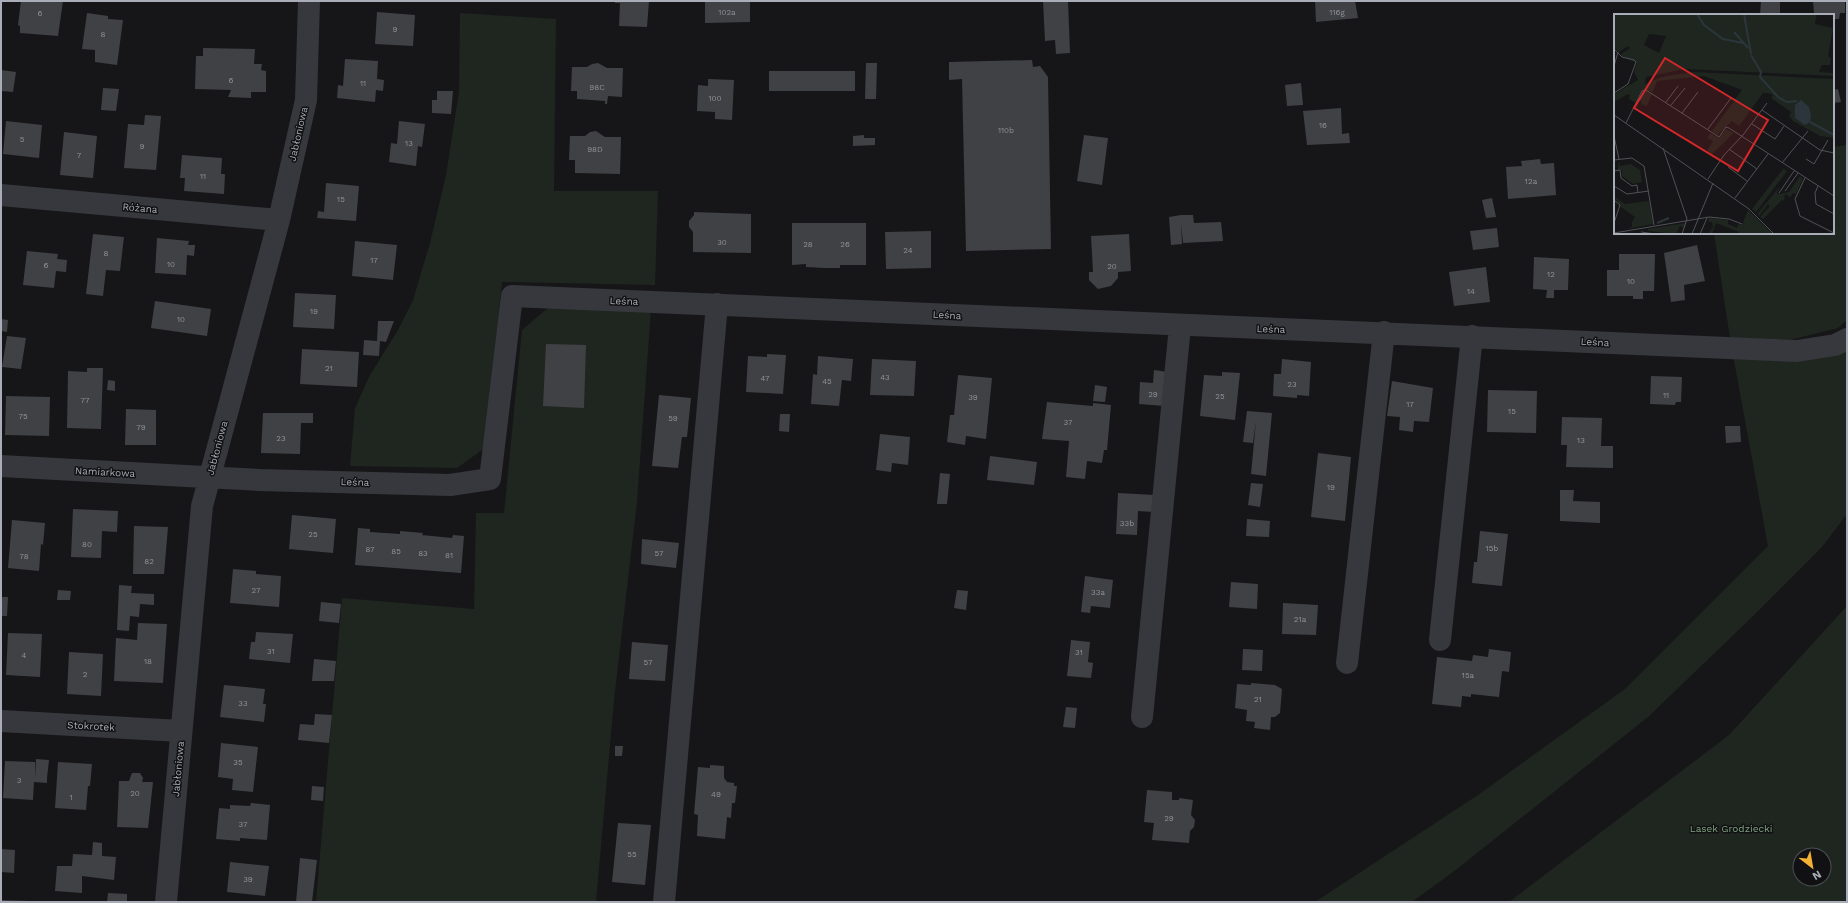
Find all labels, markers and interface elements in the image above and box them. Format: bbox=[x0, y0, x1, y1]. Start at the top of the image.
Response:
house number: 102a bbox=[718, 8, 736, 17]
house number: 116g bbox=[1329, 8, 1345, 17]
house number: 6 bbox=[38, 9, 43, 18]
inset map bbox=[1614, 14, 1834, 234]
house number: 9 bbox=[393, 25, 398, 34]
house number: 8 bbox=[101, 30, 106, 39]
house number: 6 bbox=[229, 76, 234, 85]
house number: 11 bbox=[360, 79, 366, 88]
house number: 98C bbox=[589, 83, 605, 92]
house number: 100 bbox=[708, 94, 722, 103]
street label: Jabłoniowa bbox=[286, 105, 310, 162]
house number: 16 bbox=[1319, 121, 1327, 130]
house number: 110b bbox=[998, 126, 1014, 135]
house number: 5 bbox=[20, 135, 25, 144]
house number: 13 bbox=[405, 139, 413, 148]
house number: 9 bbox=[140, 142, 145, 151]
house number: 98D bbox=[587, 145, 603, 154]
house number: 7 bbox=[77, 151, 82, 160]
house number: 11 bbox=[200, 172, 206, 181]
house number: 12a bbox=[1525, 177, 1538, 186]
house number: 15 bbox=[337, 195, 345, 204]
street label: Różana bbox=[122, 201, 158, 215]
house number: 30 bbox=[717, 238, 727, 247]
house number: 28 bbox=[803, 240, 813, 249]
house number: 26 bbox=[840, 240, 850, 249]
house number: 24 bbox=[903, 246, 913, 255]
house number: 8 bbox=[104, 249, 109, 258]
house number: 17 bbox=[370, 256, 378, 265]
house number: 10 bbox=[167, 260, 175, 269]
house number: 6 bbox=[44, 261, 49, 270]
house number: 20 bbox=[1107, 262, 1117, 271]
house number: 12 bbox=[1547, 270, 1555, 279]
house number: 10 bbox=[1627, 277, 1635, 286]
house number: 14 bbox=[1467, 287, 1475, 296]
street label: Leśna bbox=[609, 295, 639, 307]
house number: 19 bbox=[310, 307, 318, 316]
street label: Leśna bbox=[932, 309, 962, 321]
house number: 10 bbox=[177, 315, 185, 324]
street label: Leśna bbox=[1256, 323, 1286, 335]
street label: Leśna bbox=[1580, 336, 1610, 348]
house number: 21 bbox=[325, 364, 333, 373]
house number: 43 bbox=[880, 373, 890, 382]
house number: 47 bbox=[761, 374, 770, 383]
house number: 45 bbox=[822, 377, 832, 386]
house number: 23 bbox=[1287, 380, 1297, 389]
house number: 29 bbox=[1148, 390, 1158, 399]
house number: 11 bbox=[1663, 391, 1669, 400]
house number: 25 bbox=[1215, 392, 1225, 401]
house number: 39 bbox=[968, 393, 978, 402]
house number: 77 bbox=[81, 396, 90, 405]
house number: 17 bbox=[1406, 400, 1414, 409]
house number: 15 bbox=[1508, 407, 1516, 416]
house number: 75 bbox=[18, 412, 28, 421]
house number: 59 bbox=[668, 414, 678, 423]
house number: 37 bbox=[1064, 418, 1073, 427]
street label: Jabłoniowa bbox=[204, 419, 230, 476]
house number: 79 bbox=[136, 423, 146, 432]
house number: 23 bbox=[276, 434, 286, 443]
house number: 13 bbox=[1577, 436, 1585, 445]
street label: Namiarkowa bbox=[75, 465, 136, 479]
street label: Leśna bbox=[340, 476, 370, 488]
house number: 19 bbox=[1327, 483, 1335, 492]
house number: 33b bbox=[1120, 519, 1134, 528]
house number: 25 bbox=[308, 530, 318, 539]
house number: 80 bbox=[82, 540, 92, 549]
house number: 15b bbox=[1486, 544, 1498, 553]
house number: 87 bbox=[365, 545, 375, 554]
house number: 85 bbox=[391, 547, 401, 556]
house number: 83 bbox=[418, 549, 428, 558]
house number: 57 bbox=[654, 549, 664, 558]
house number: 81 bbox=[445, 551, 453, 560]
house number: 78 bbox=[19, 552, 29, 561]
house number: 82 bbox=[144, 557, 154, 566]
house number: 27 bbox=[252, 586, 261, 595]
house number: 33a bbox=[1091, 588, 1105, 597]
house number: 21a bbox=[1294, 615, 1307, 624]
house number: 31 bbox=[267, 647, 275, 656]
house number: 31 bbox=[1075, 648, 1083, 657]
house number: 4 bbox=[22, 651, 27, 660]
house number: 18 bbox=[144, 657, 152, 666]
house number: 57 bbox=[643, 658, 653, 667]
house number: 2 bbox=[83, 670, 88, 679]
house number: 15a bbox=[1462, 671, 1475, 680]
house number: 21 bbox=[1254, 695, 1262, 704]
house number: 33 bbox=[238, 699, 248, 708]
street label: Stokrotek bbox=[67, 719, 115, 733]
street label: Jabłoniowa bbox=[170, 740, 186, 797]
house number: 35 bbox=[233, 758, 243, 767]
house number: 3 bbox=[17, 776, 22, 785]
house number: 20 bbox=[130, 789, 140, 798]
house number: 49 bbox=[711, 790, 721, 799]
house number: 1 bbox=[69, 793, 73, 802]
house number: 29 bbox=[1164, 814, 1174, 823]
house number: 37 bbox=[239, 820, 248, 829]
park label: Lasek Grodziecki bbox=[1690, 823, 1772, 834]
north arrow bbox=[1792, 847, 1832, 887]
house number: 55 bbox=[627, 850, 637, 859]
text: N bbox=[1810, 867, 1824, 883]
house number: 39 bbox=[243, 875, 253, 884]

